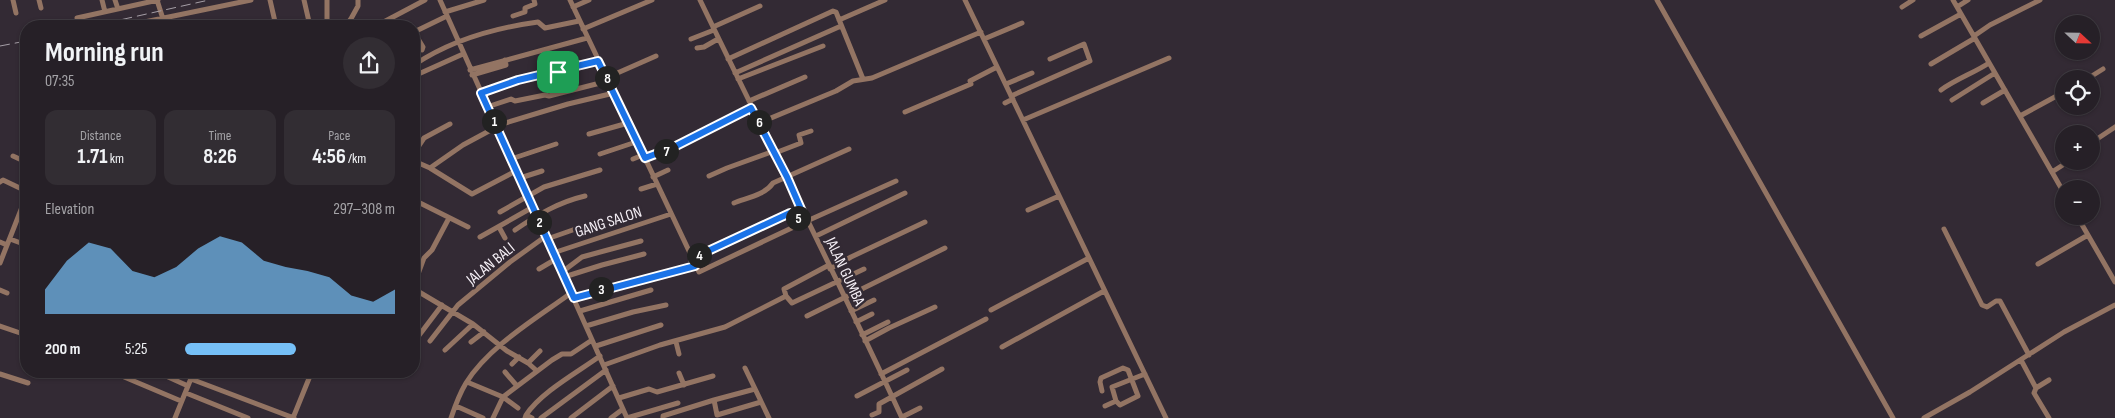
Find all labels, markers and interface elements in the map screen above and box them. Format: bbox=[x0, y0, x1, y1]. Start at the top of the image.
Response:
north arrow bbox=[2055, 15, 2100, 60]
map controls bbox=[2055, 15, 2100, 225]
text: Morning run bbox=[45, 36, 164, 69]
button: share bbox=[343, 37, 395, 89]
pin bbox=[537, 51, 579, 93]
icon: arrive bbox=[544, 58, 572, 86]
pin: 8 bbox=[594, 66, 620, 90]
text: 8 bbox=[604, 70, 611, 87]
button: locate bbox=[2055, 70, 2100, 115]
text: 07:35 bbox=[45, 72, 75, 91]
pin: 1 bbox=[482, 108, 506, 134]
pin: 6 bbox=[746, 110, 772, 134]
text: 1 bbox=[492, 113, 497, 130]
text: 6 bbox=[756, 114, 763, 131]
button: + bbox=[2055, 125, 2100, 170]
text: Distance bbox=[80, 127, 121, 144]
text: Time bbox=[209, 127, 231, 144]
text: Pace bbox=[328, 127, 350, 144]
pin: 7 bbox=[654, 138, 678, 164]
text: 7 bbox=[663, 143, 670, 160]
text: 1.71 bbox=[77, 144, 107, 169]
text: 8:26 bbox=[203, 144, 237, 169]
text: 4:56 bbox=[312, 144, 346, 169]
text: km bbox=[107, 150, 124, 167]
text: /km bbox=[346, 150, 366, 167]
button: − bbox=[2055, 180, 2100, 225]
text: Elevation bbox=[45, 200, 94, 219]
text: 297–308 m bbox=[333, 200, 395, 219]
street label: GANG SALON bbox=[573, 203, 644, 242]
pin: 5 bbox=[786, 206, 810, 230]
pin: 2 bbox=[526, 210, 552, 234]
text: 5 bbox=[795, 210, 802, 227]
text: 2 bbox=[536, 214, 543, 231]
street label: JALAN GUMBA bbox=[820, 234, 869, 309]
street label: JALAN BALI bbox=[462, 239, 519, 290]
pin: 4 bbox=[686, 242, 712, 268]
text: 4 bbox=[696, 247, 703, 264]
pin: 3 bbox=[588, 276, 614, 302]
text: 3 bbox=[598, 281, 605, 298]
text: 200 m bbox=[45, 340, 80, 359]
text: 5:25 bbox=[125, 340, 147, 359]

